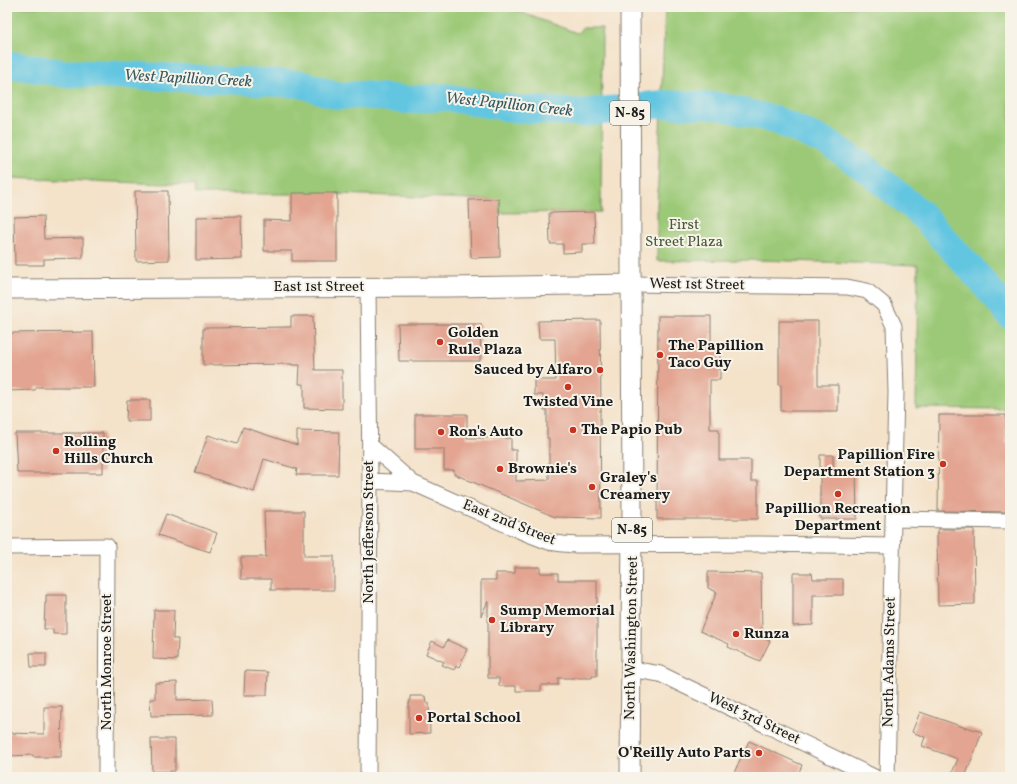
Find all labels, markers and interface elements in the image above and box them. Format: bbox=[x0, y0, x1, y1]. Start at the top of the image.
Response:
water label: West Papillion Creek bbox=[124, 65, 253, 93]
water label: West Papillion Creek bbox=[444, 87, 574, 123]
road number: N-85 bbox=[610, 101, 650, 125]
park label: First Street Plaza bbox=[645, 215, 723, 253]
street label: West 1st Street bbox=[649, 274, 745, 296]
street label: East 1st Street bbox=[274, 277, 365, 298]
place label: Golden Rule Plaza bbox=[448, 323, 522, 361]
place label: The Papillion Taco Guy bbox=[668, 336, 764, 374]
marker: Golden Rule Plaza bbox=[435, 337, 445, 347]
marker: The Papillion Taco Guy bbox=[655, 350, 665, 360]
place label: Sauced by Alfaro bbox=[474, 360, 592, 381]
marker: Sauced by Alfaro bbox=[595, 365, 605, 375]
marker: Twisted Vine bbox=[563, 382, 573, 392]
place label: Twisted Vine bbox=[523, 392, 613, 413]
place label: The Papio Pub bbox=[581, 420, 682, 441]
place label: Ron's Auto bbox=[449, 422, 523, 443]
marker: The Papio Pub bbox=[568, 425, 578, 435]
marker: Ron's Auto bbox=[436, 427, 446, 437]
place label: Rolling Hills Church bbox=[64, 432, 153, 470]
place label: Papillion Fire Department Station 3 bbox=[784, 445, 935, 483]
marker: Rolling Hills Church bbox=[51, 446, 61, 456]
place label: Brownie's bbox=[508, 459, 577, 480]
marker: Papillion Fire Department Station 3 bbox=[938, 459, 948, 469]
street label: North Jefferson Street bbox=[359, 460, 380, 604]
marker: Brownie's bbox=[495, 464, 505, 474]
place label: Graley's Creamery bbox=[600, 468, 671, 506]
marker: Graley's Creamery bbox=[587, 482, 597, 492]
marker: Papillion Recreation Department bbox=[833, 489, 843, 499]
street label: East 2nd Street bbox=[459, 495, 559, 551]
place label: Papillion Recreation Department bbox=[765, 499, 911, 537]
road number: N-85 bbox=[612, 518, 652, 542]
street label: North Washington Street bbox=[620, 556, 644, 720]
street label: North Monroe Street bbox=[97, 594, 118, 730]
street label: North Adams Street bbox=[878, 596, 902, 728]
place label: Sump Memorial Library bbox=[500, 601, 615, 639]
marker: Sump Memorial Library bbox=[487, 615, 497, 625]
place label: Runza bbox=[744, 624, 789, 645]
marker: Runza bbox=[731, 629, 741, 639]
street label: West 3rd Street bbox=[704, 688, 804, 750]
place label: Portal School bbox=[427, 708, 521, 729]
marker: Portal School bbox=[414, 713, 424, 723]
place label: O'Reilly Auto Parts bbox=[618, 743, 751, 764]
marker: O'Reilly Auto Parts bbox=[754, 748, 764, 758]

